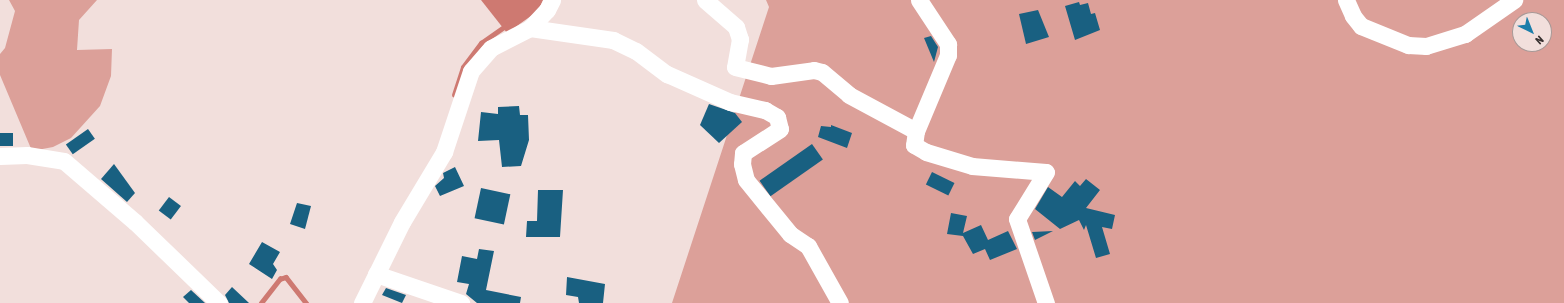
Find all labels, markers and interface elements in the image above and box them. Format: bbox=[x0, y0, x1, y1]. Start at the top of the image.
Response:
north arrow bbox=[1512, 12, 1552, 52]
text: N bbox=[1533, 33, 1546, 47]

